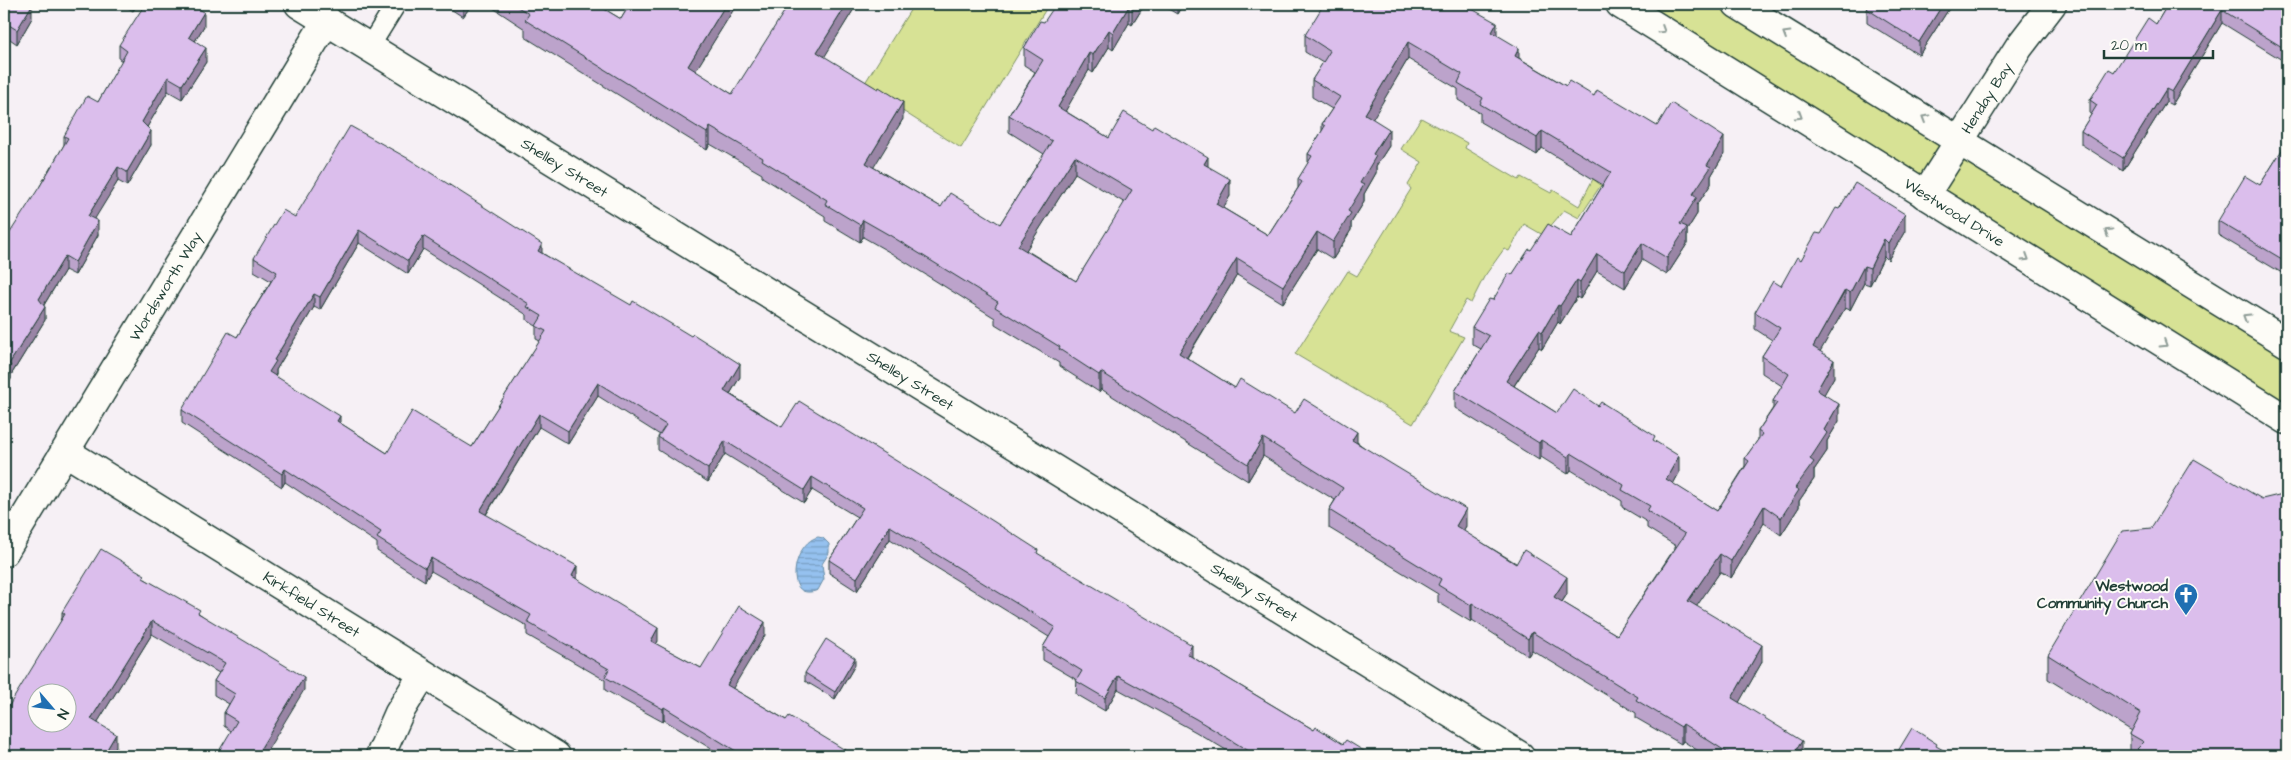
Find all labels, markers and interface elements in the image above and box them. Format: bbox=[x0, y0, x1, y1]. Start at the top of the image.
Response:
one-way arrow bbox=[1656, 23, 1665, 33]
scale bar bbox=[2104, 28, 2212, 60]
one-way arrow bbox=[1783, 30, 1792, 40]
text: 20 m bbox=[2111, 35, 2147, 56]
street label: Henday Bay bbox=[1957, 58, 2018, 138]
one-way arrow bbox=[1794, 110, 1803, 119]
one-way arrow bbox=[1921, 115, 1930, 125]
street label: Shelley Street bbox=[517, 133, 612, 203]
street label: Westwood Drive bbox=[1900, 174, 2008, 252]
street label: Wordsworth Way bbox=[125, 228, 208, 345]
one-way arrow bbox=[2104, 228, 2113, 238]
one-way arrow bbox=[2021, 251, 2030, 261]
one-way arrow bbox=[2242, 314, 2251, 324]
one-way arrow bbox=[2159, 337, 2168, 347]
street label: Shelley Street bbox=[863, 346, 958, 416]
street label: Shelley Street bbox=[1207, 558, 1302, 628]
street label: Kirkfield Street bbox=[259, 567, 364, 643]
place label: Westwood Community Church bbox=[2037, 576, 2169, 615]
church icon: Westwood Community Church bbox=[2173, 582, 2199, 616]
north arrow bbox=[28, 682, 78, 732]
text: N bbox=[52, 705, 73, 722]

